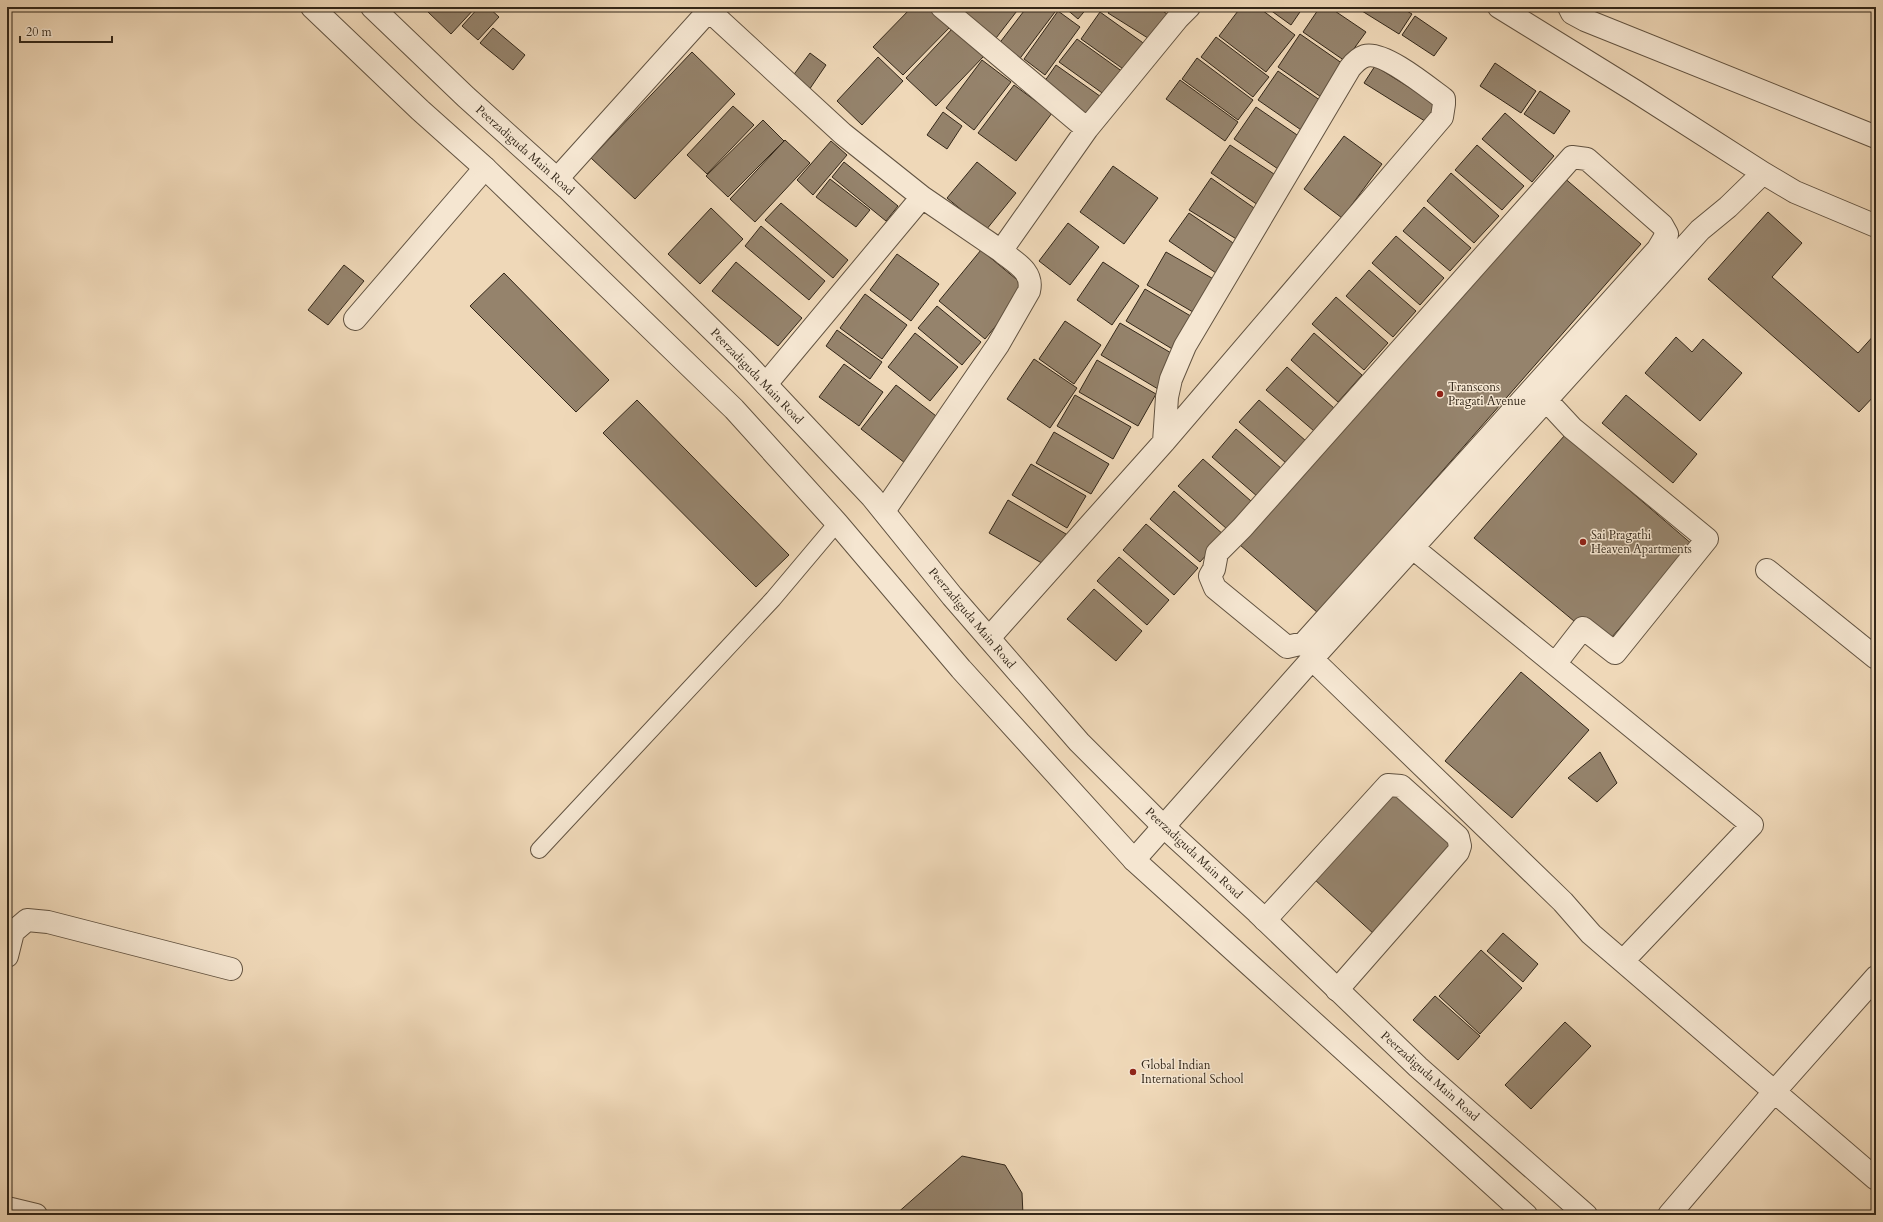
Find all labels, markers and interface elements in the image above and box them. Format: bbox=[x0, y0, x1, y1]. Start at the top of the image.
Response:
scale bar bbox=[20, 18, 112, 44]
text: 20 m bbox=[26, 24, 53, 40]
street label: Peerzadiguda Main Road bbox=[472, 102, 578, 199]
street label: Peerzadiguda Main Road bbox=[707, 325, 807, 428]
place label: Transcons Pragati Avenue bbox=[1448, 379, 1526, 409]
marker: Transcons Pragati Avenue bbox=[1435, 389, 1445, 399]
place label: Sai Pragathi Heaven Apartments bbox=[1591, 527, 1692, 557]
marker: Sai Pragathi Heaven Apartments bbox=[1578, 537, 1588, 547]
street label: Peerzadiguda Main Road bbox=[925, 564, 1019, 672]
street label: Peerzadiguda Main Road bbox=[1142, 804, 1246, 903]
street label: Peerzadiguda Main Road bbox=[1377, 1028, 1483, 1125]
place label: Global Indian International School bbox=[1141, 1057, 1244, 1087]
marker: Global Indian International School bbox=[1128, 1067, 1138, 1077]

